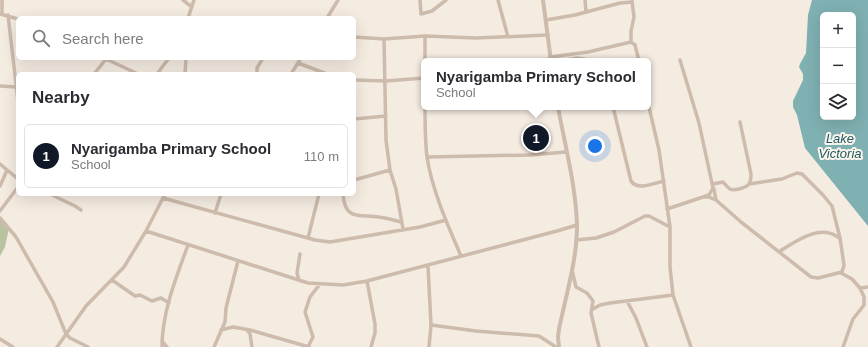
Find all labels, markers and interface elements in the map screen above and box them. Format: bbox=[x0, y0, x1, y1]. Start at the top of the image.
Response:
map controls bbox=[820, 12, 856, 120]
button: + bbox=[820, 12, 856, 48]
search box bbox=[16, 16, 356, 60]
icon: search bbox=[30, 27, 52, 49]
text: Search here bbox=[62, 30, 144, 47]
button: − bbox=[820, 48, 856, 84]
popup bbox=[421, 58, 651, 110]
text: Nyarigamba Primary School bbox=[436, 68, 636, 85]
button: layers bbox=[820, 84, 856, 120]
text: School bbox=[436, 85, 476, 100]
text: Nearby bbox=[32, 88, 90, 107]
pin: 1 bbox=[523, 123, 549, 153]
water label: Lake Victoria bbox=[818, 131, 862, 161]
your location bbox=[585, 136, 605, 156]
text: Nyarigamba Primary School bbox=[71, 140, 271, 157]
text: 1 bbox=[42, 149, 50, 164]
text: 110 m bbox=[304, 149, 339, 164]
text: School bbox=[71, 157, 111, 172]

